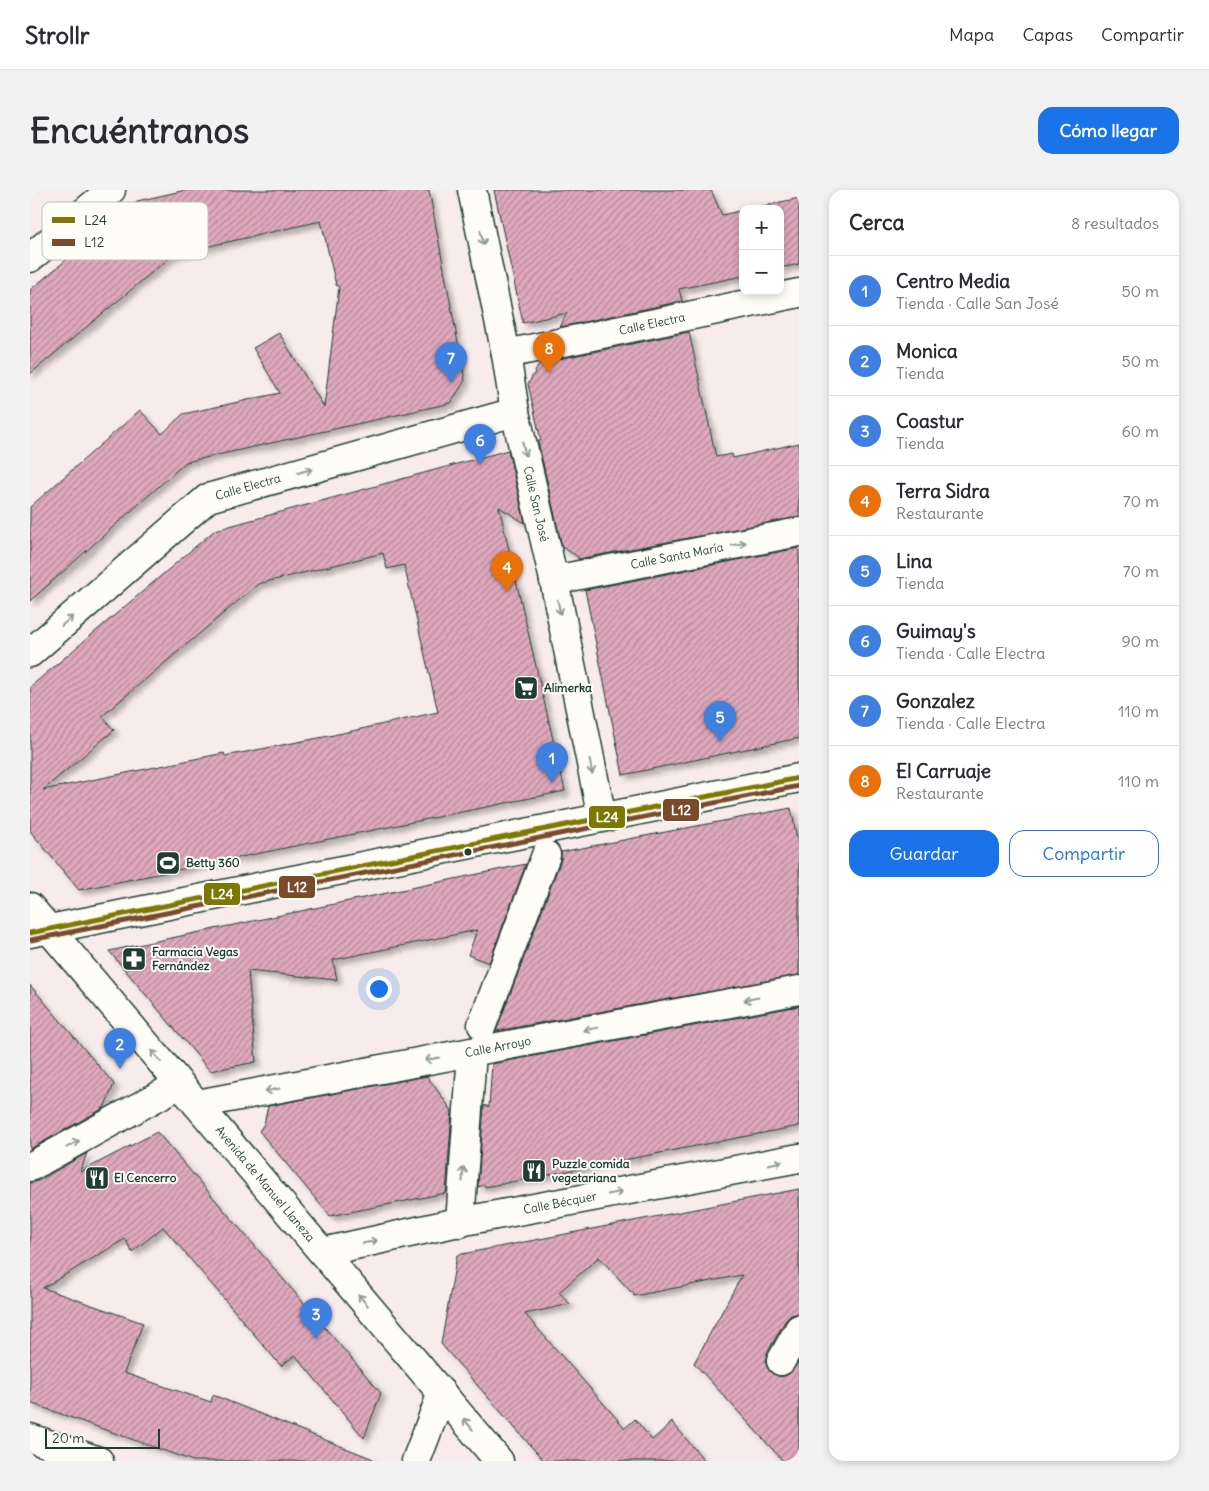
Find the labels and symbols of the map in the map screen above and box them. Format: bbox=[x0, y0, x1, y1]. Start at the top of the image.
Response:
legend bbox=[42, 202, 208, 260]
text: L24 bbox=[84, 211, 107, 229]
one-way arrow bbox=[478, 229, 487, 245]
text: L12 bbox=[84, 233, 105, 251]
street label: Calle Electra bbox=[617, 309, 687, 338]
pin: 8 bbox=[533, 332, 565, 373]
pin: 7 bbox=[435, 342, 467, 383]
pin: 6 bbox=[464, 424, 496, 465]
one-way arrow bbox=[520, 440, 529, 456]
street label: Calle San José bbox=[520, 464, 553, 543]
one-way arrow bbox=[297, 465, 313, 475]
street label: Calle Electra bbox=[213, 470, 282, 503]
street label: Calle Santa María bbox=[629, 539, 725, 572]
one-way arrow bbox=[731, 539, 747, 548]
pin: 4 bbox=[491, 551, 523, 592]
one-way arrow bbox=[555, 599, 565, 615]
one-way arrow bbox=[60, 616, 73, 627]
supermarket icon: Alimerka bbox=[513, 675, 539, 701]
place label: Alimerka bbox=[544, 680, 592, 695]
pin: 5 bbox=[704, 701, 736, 742]
pin: 1 bbox=[536, 742, 568, 783]
one-way arrow bbox=[587, 758, 597, 774]
line badge: L12 bbox=[662, 798, 700, 822]
text: L12 bbox=[671, 801, 691, 819]
line badge: L24 bbox=[588, 805, 626, 829]
text: L24 bbox=[595, 808, 619, 826]
unlabelled marker bbox=[463, 847, 473, 857]
sports icon: Betty 360 bbox=[155, 850, 181, 876]
place label: Betty 360 bbox=[186, 855, 240, 871]
line badge: L12 bbox=[278, 875, 316, 899]
text: L12 bbox=[287, 878, 307, 896]
line badge: L24 bbox=[203, 882, 241, 906]
text: L24 bbox=[210, 885, 234, 903]
place label: Farmacia Vegas Fernández bbox=[152, 944, 239, 973]
pharmacy icon: Farmacia Vegas Fernández bbox=[121, 946, 147, 972]
your location bbox=[366, 976, 392, 1002]
one-way arrow bbox=[744, 994, 760, 1004]
one-way arrow bbox=[584, 1025, 600, 1034]
pin: 2 bbox=[104, 1028, 136, 1069]
street label: Calle Arroyo bbox=[464, 1033, 532, 1060]
one-way arrow bbox=[150, 1049, 162, 1062]
one-way arrow bbox=[424, 1055, 440, 1065]
one-way arrow bbox=[265, 1085, 281, 1095]
street label: Avenida de Manuel Llaneza bbox=[212, 1123, 318, 1245]
one-way arrow bbox=[65, 1138, 79, 1148]
place label: Puzzle comida vegetariana bbox=[552, 1156, 630, 1186]
one-way arrow bbox=[767, 1157, 783, 1167]
restaurant icon: Puzzle comida vegetariana bbox=[521, 1158, 547, 1184]
restaurant icon: El Cencerro bbox=[84, 1165, 110, 1191]
one-way arrow bbox=[458, 1166, 467, 1182]
place label: El Cencerro bbox=[114, 1170, 177, 1185]
street label: Calle Bécquer bbox=[522, 1188, 598, 1217]
one-way arrow bbox=[607, 1188, 623, 1197]
one-way arrow bbox=[362, 1237, 378, 1246]
one-way arrow bbox=[357, 1294, 368, 1307]
pin: 3 bbox=[300, 1298, 332, 1339]
one-way arrow bbox=[462, 1417, 474, 1430]
scale bar bbox=[45, 1426, 160, 1449]

